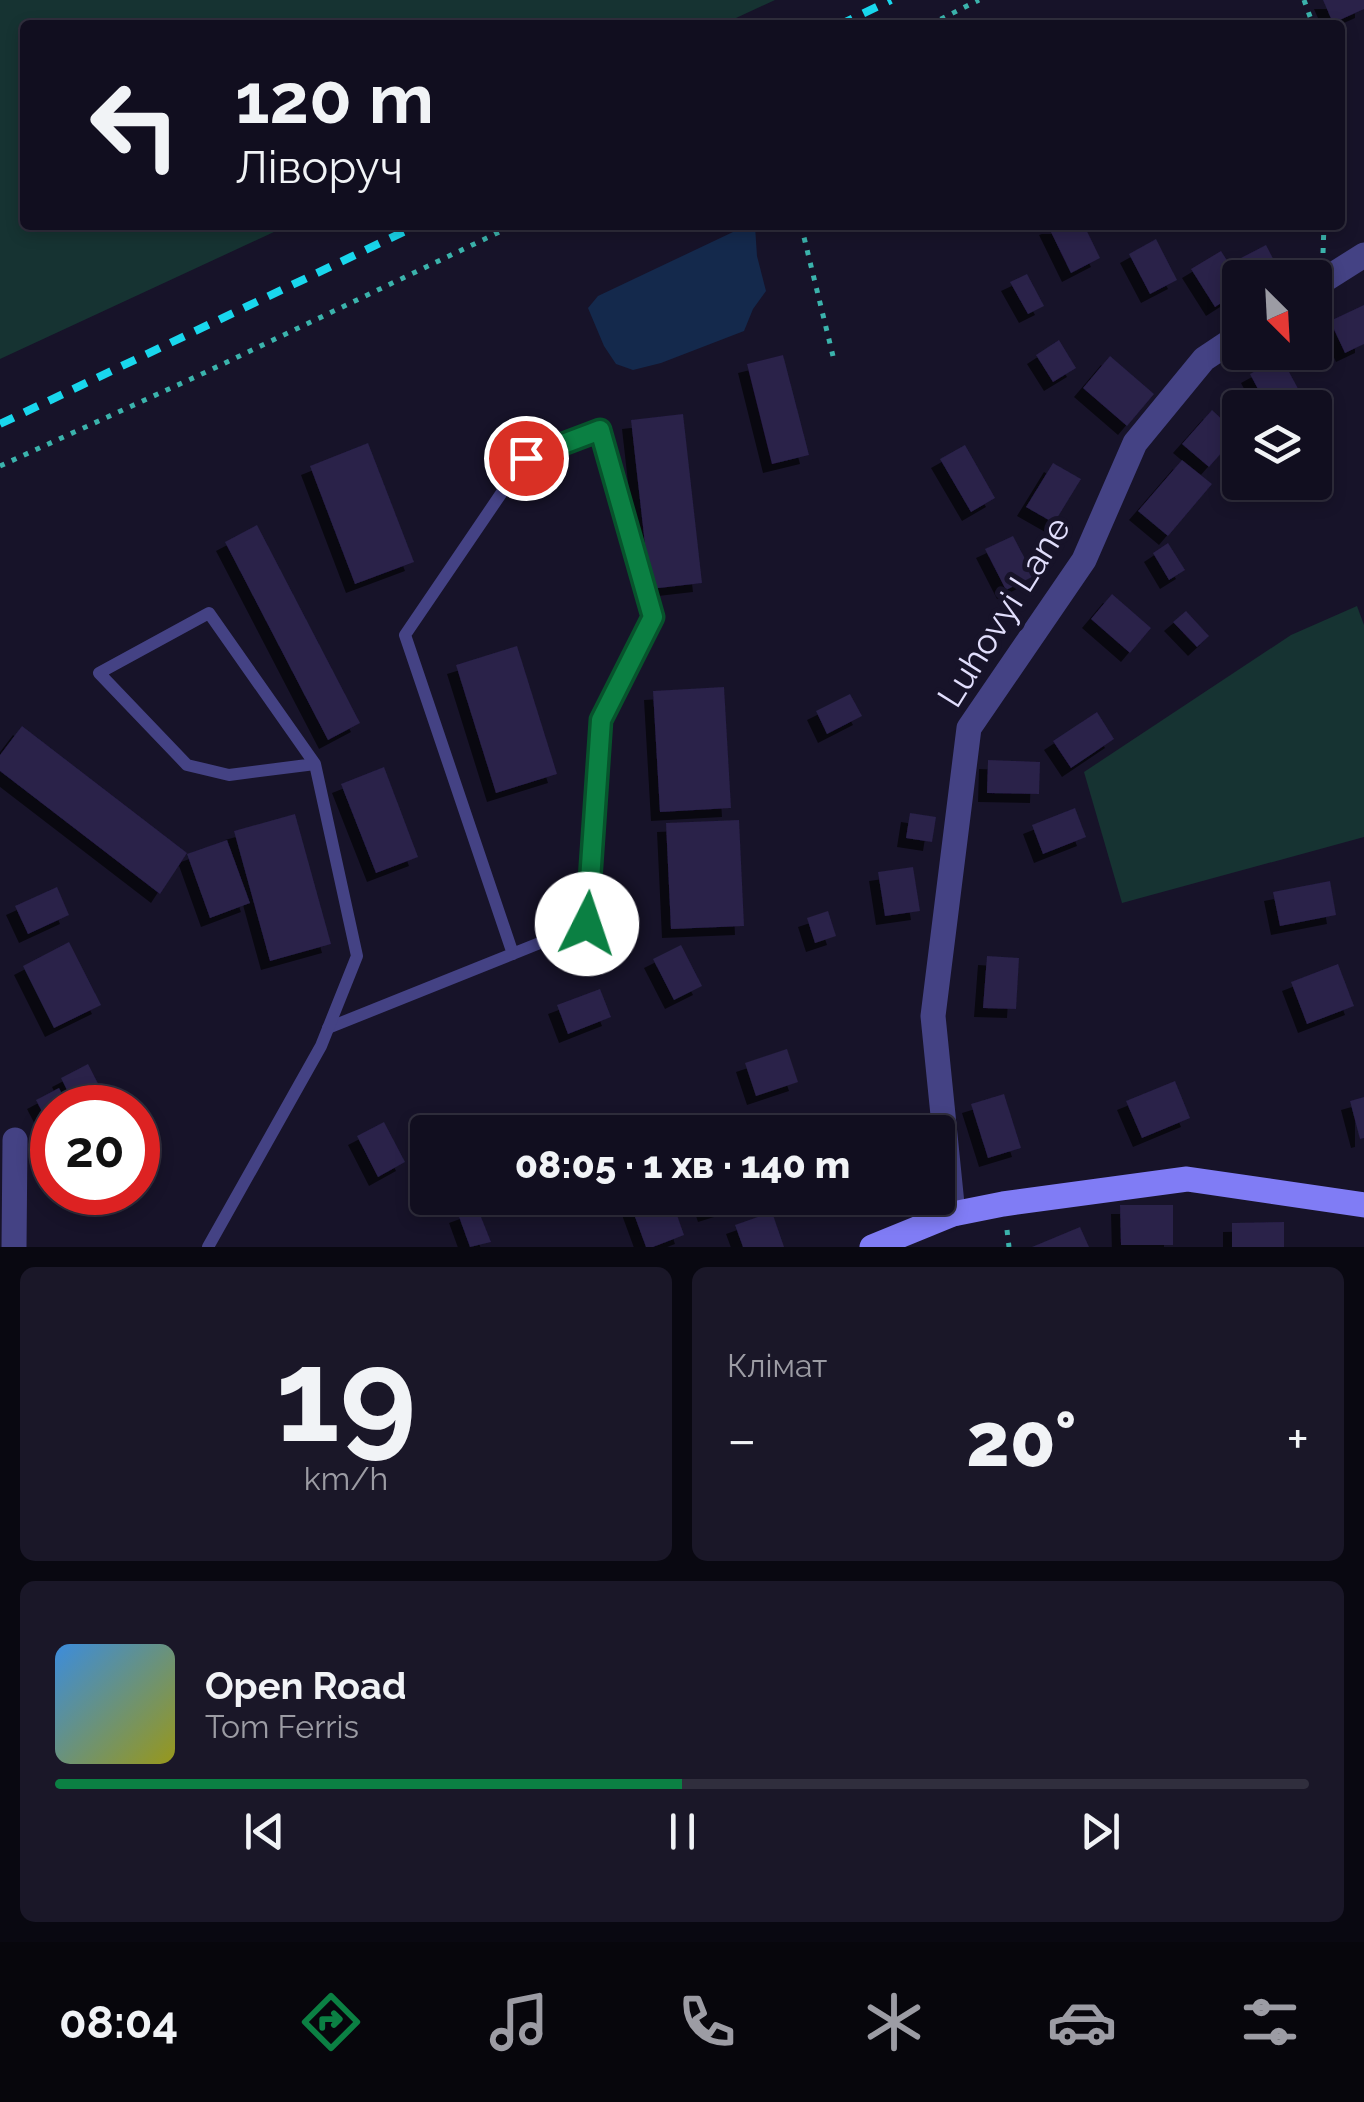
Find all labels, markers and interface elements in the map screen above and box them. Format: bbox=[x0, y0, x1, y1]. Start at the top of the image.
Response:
text: 120 m bbox=[235, 57, 434, 139]
icon: left bbox=[70, 60, 200, 190]
text: Ліворуч bbox=[235, 141, 403, 194]
north arrow bbox=[1222, 260, 1332, 370]
map controls bbox=[1222, 260, 1332, 500]
button: layers bbox=[1222, 390, 1332, 500]
pin bbox=[484, 416, 569, 501]
icon: arrive bbox=[499, 431, 554, 486]
street label: Luhovyi Lane bbox=[929, 509, 1078, 714]
position arrow bbox=[535, 872, 639, 976]
speed limit sign: 20 bbox=[30, 1085, 160, 1215]
text: 08:05 · 1 хв · 140 m bbox=[515, 1142, 850, 1187]
text: 19 bbox=[276, 1319, 416, 1471]
text: Клімат bbox=[727, 1347, 827, 1384]
text: 20° bbox=[966, 1395, 1077, 1484]
text: − bbox=[727, 1407, 757, 1472]
text: + bbox=[1286, 1407, 1309, 1472]
text: km/h bbox=[304, 1460, 388, 1497]
text: Open Road bbox=[205, 1663, 406, 1708]
text: Tom Ferris bbox=[205, 1708, 359, 1745]
icon: previous bbox=[237, 1804, 292, 1859]
icon: pause bbox=[655, 1804, 710, 1859]
icon: next bbox=[1073, 1804, 1128, 1859]
icon: directions bbox=[296, 1987, 366, 2057]
icon: music bbox=[484, 1987, 554, 2057]
icon: phone bbox=[672, 1987, 742, 2057]
icon: climate bbox=[859, 1987, 929, 2057]
icon: car bbox=[1047, 1987, 1117, 2057]
icon: filters bbox=[1235, 1987, 1305, 2057]
text: 08:04 bbox=[59, 1996, 178, 2049]

